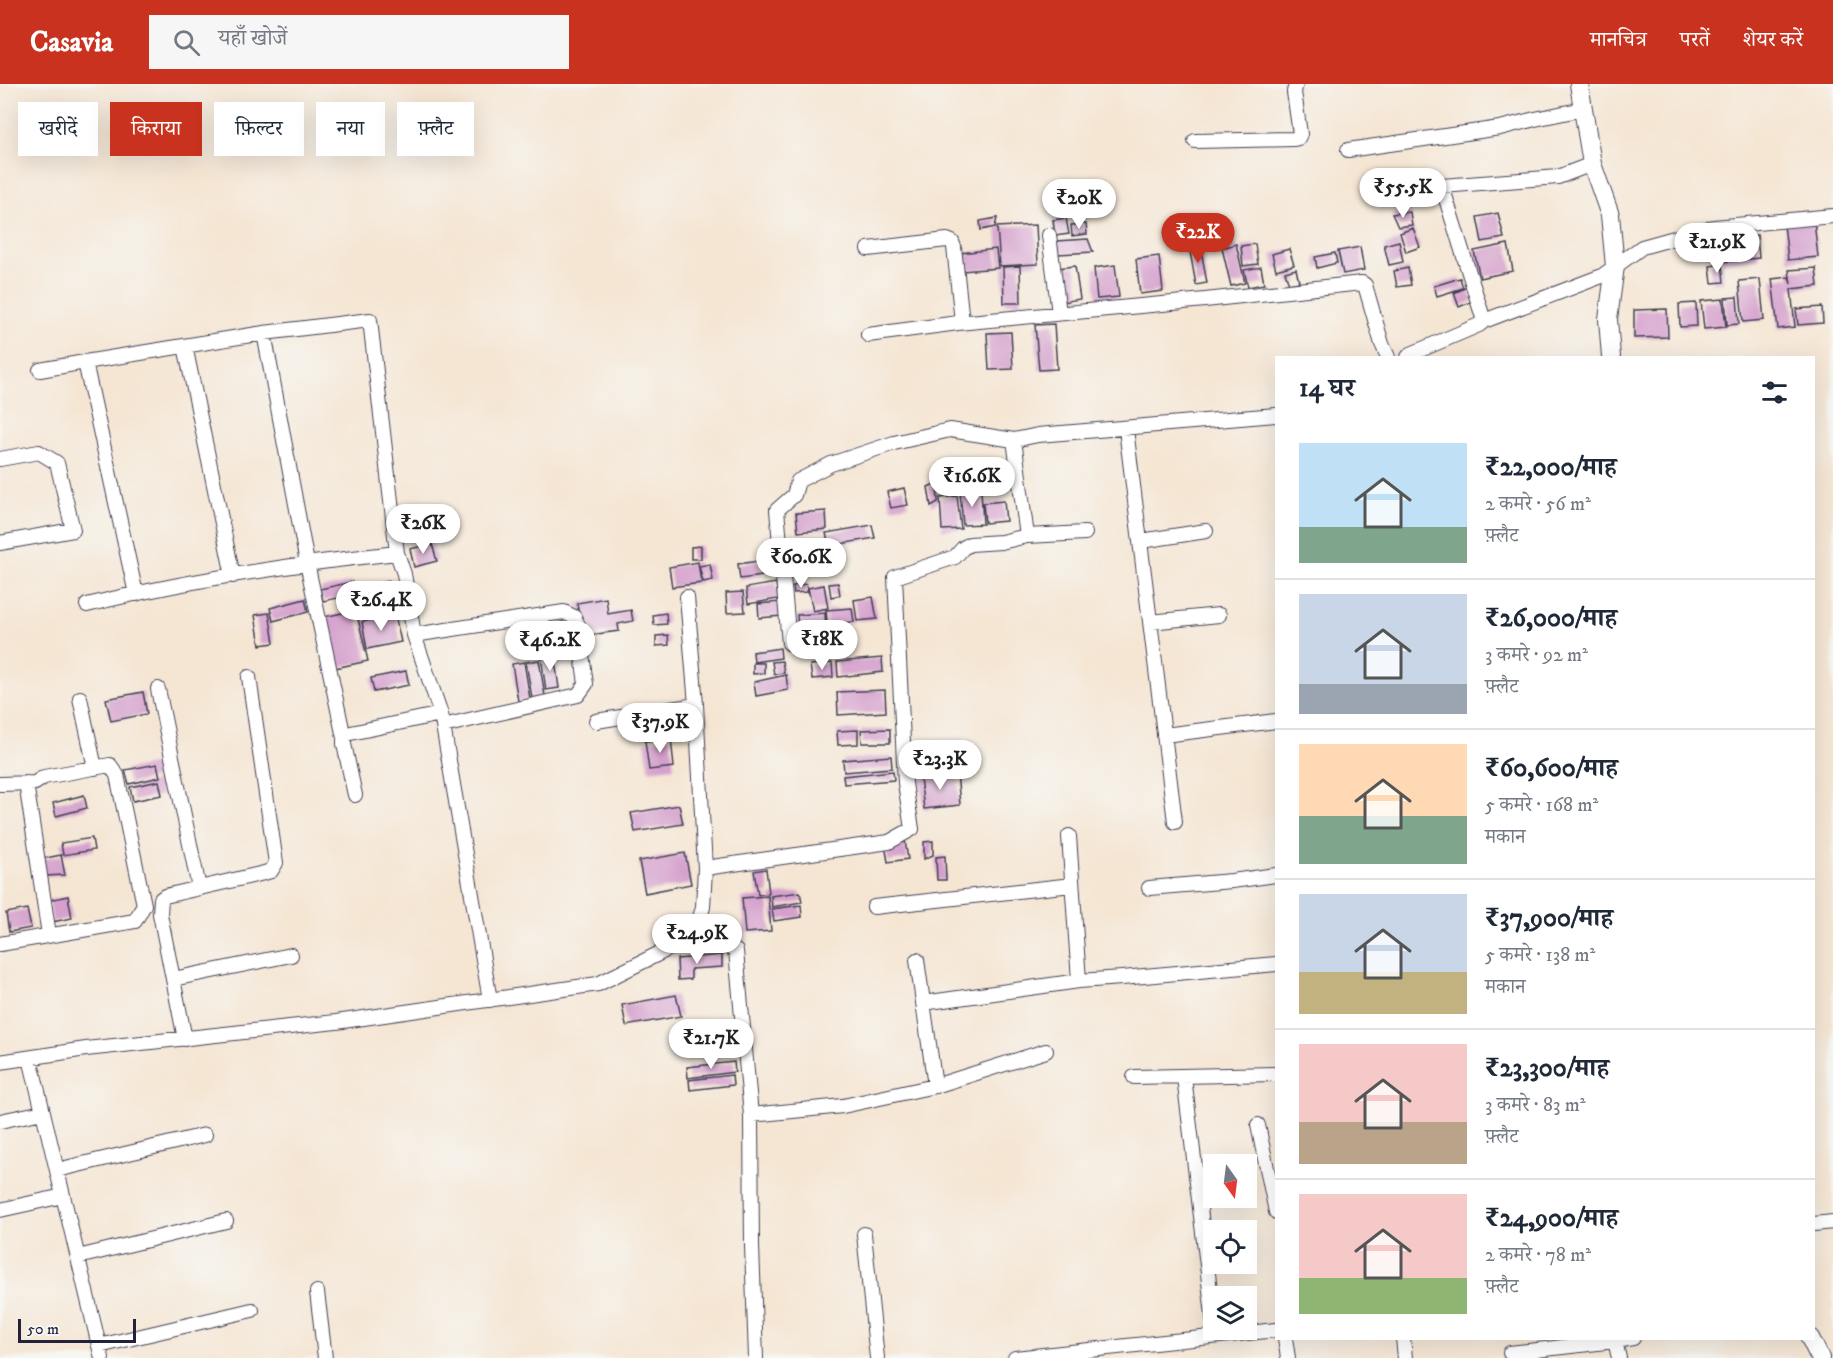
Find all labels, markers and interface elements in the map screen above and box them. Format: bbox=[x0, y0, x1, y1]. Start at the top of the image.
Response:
search box bbox=[149, 15, 569, 69]
text: Casavia bbox=[30, 25, 113, 60]
text: यहाँ खोजें bbox=[218, 25, 287, 52]
icon: search bbox=[170, 26, 203, 59]
text: मानचित्र bbox=[1590, 27, 1647, 53]
text: परतें bbox=[1680, 27, 1710, 53]
text: शेयर करें bbox=[1743, 27, 1803, 53]
chip: खरीदें bbox=[18, 102, 98, 156]
chip: किराया bbox=[110, 102, 202, 156]
chip: फ़िल्टर bbox=[214, 102, 304, 156]
chip: नया bbox=[316, 102, 385, 156]
chip: फ़्लैट bbox=[397, 102, 474, 156]
pin: ₹55.5K bbox=[1354, 168, 1452, 219]
text: ₹55.5K bbox=[1373, 175, 1433, 200]
pin: ₹20K bbox=[1043, 179, 1115, 230]
text: ₹20K bbox=[1056, 186, 1102, 211]
pin: ₹22K bbox=[1162, 213, 1234, 264]
text: ₹22K bbox=[1175, 220, 1221, 245]
pin: ₹21.9K bbox=[1668, 223, 1766, 274]
text: ₹21.9K bbox=[1688, 230, 1746, 255]
text: 14 घर bbox=[1299, 372, 1355, 405]
icon: filters bbox=[1758, 376, 1791, 409]
text: ₹22,000/माह bbox=[1485, 451, 1617, 484]
pin: ₹16.6K bbox=[923, 457, 1021, 508]
text: ₹16.6K bbox=[943, 464, 1001, 489]
icon: home bbox=[1347, 467, 1419, 539]
text: 2 कमरे · 56 m² bbox=[1485, 492, 1591, 517]
pin: ₹26K bbox=[387, 504, 459, 555]
text: ₹26K bbox=[400, 511, 446, 536]
text: फ़्लैट bbox=[1485, 524, 1518, 549]
pin: ₹60.6K bbox=[752, 538, 850, 589]
text: ₹60.6K bbox=[770, 545, 832, 570]
pin: ₹26.4K bbox=[332, 581, 430, 632]
text: ₹26.4K bbox=[350, 588, 412, 613]
text: ₹26,000/माह bbox=[1485, 602, 1617, 635]
icon: home bbox=[1347, 618, 1419, 690]
pin: ₹18K bbox=[786, 620, 858, 671]
pin: ₹46.2K bbox=[501, 621, 599, 672]
text: ₹18K bbox=[801, 627, 843, 652]
text: ₹46.2K bbox=[519, 628, 581, 653]
text: 3 कमरे · 92 m² bbox=[1485, 643, 1588, 668]
text: फ़्लैट bbox=[1485, 675, 1518, 700]
pin: ₹37.9K bbox=[611, 703, 709, 754]
text: ₹37.9K bbox=[631, 710, 689, 735]
pin: ₹23.3K bbox=[891, 740, 989, 791]
text: ₹23.3K bbox=[913, 747, 967, 772]
text: ₹60,600/माह bbox=[1485, 752, 1618, 785]
icon: home bbox=[1347, 768, 1419, 840]
text: 5 कमरे · 168 m² bbox=[1485, 793, 1598, 818]
text: मकान bbox=[1485, 825, 1526, 850]
text: ₹37,900/माह bbox=[1485, 902, 1613, 935]
pin: ₹24.9K bbox=[648, 914, 746, 965]
icon: home bbox=[1347, 918, 1419, 990]
text: ₹24.9K bbox=[666, 921, 728, 946]
text: 5 कमरे · 138 m² bbox=[1485, 943, 1595, 968]
text: मकान bbox=[1485, 975, 1526, 1000]
pin: ₹21.7K bbox=[662, 1019, 760, 1070]
text: ₹21.7K bbox=[683, 1026, 739, 1051]
text: ₹23,300/माह bbox=[1485, 1052, 1609, 1085]
icon: home bbox=[1347, 1068, 1419, 1140]
text: 3 कमरे · 83 m² bbox=[1485, 1093, 1586, 1118]
text: फ़्लैट bbox=[1485, 1125, 1518, 1150]
north arrow bbox=[1203, 1154, 1257, 1208]
map controls bbox=[1203, 1154, 1257, 1340]
text: ₹24,900/माह bbox=[1485, 1202, 1618, 1235]
icon: home bbox=[1347, 1218, 1419, 1290]
button: locate bbox=[1203, 1220, 1257, 1274]
text: 2 कमरे · 78 m² bbox=[1485, 1243, 1591, 1268]
text: फ़्लैट bbox=[1485, 1275, 1518, 1300]
button: layers bbox=[1203, 1286, 1257, 1340]
scale bar bbox=[18, 1316, 136, 1344]
text: 50 m bbox=[27, 1319, 59, 1339]

